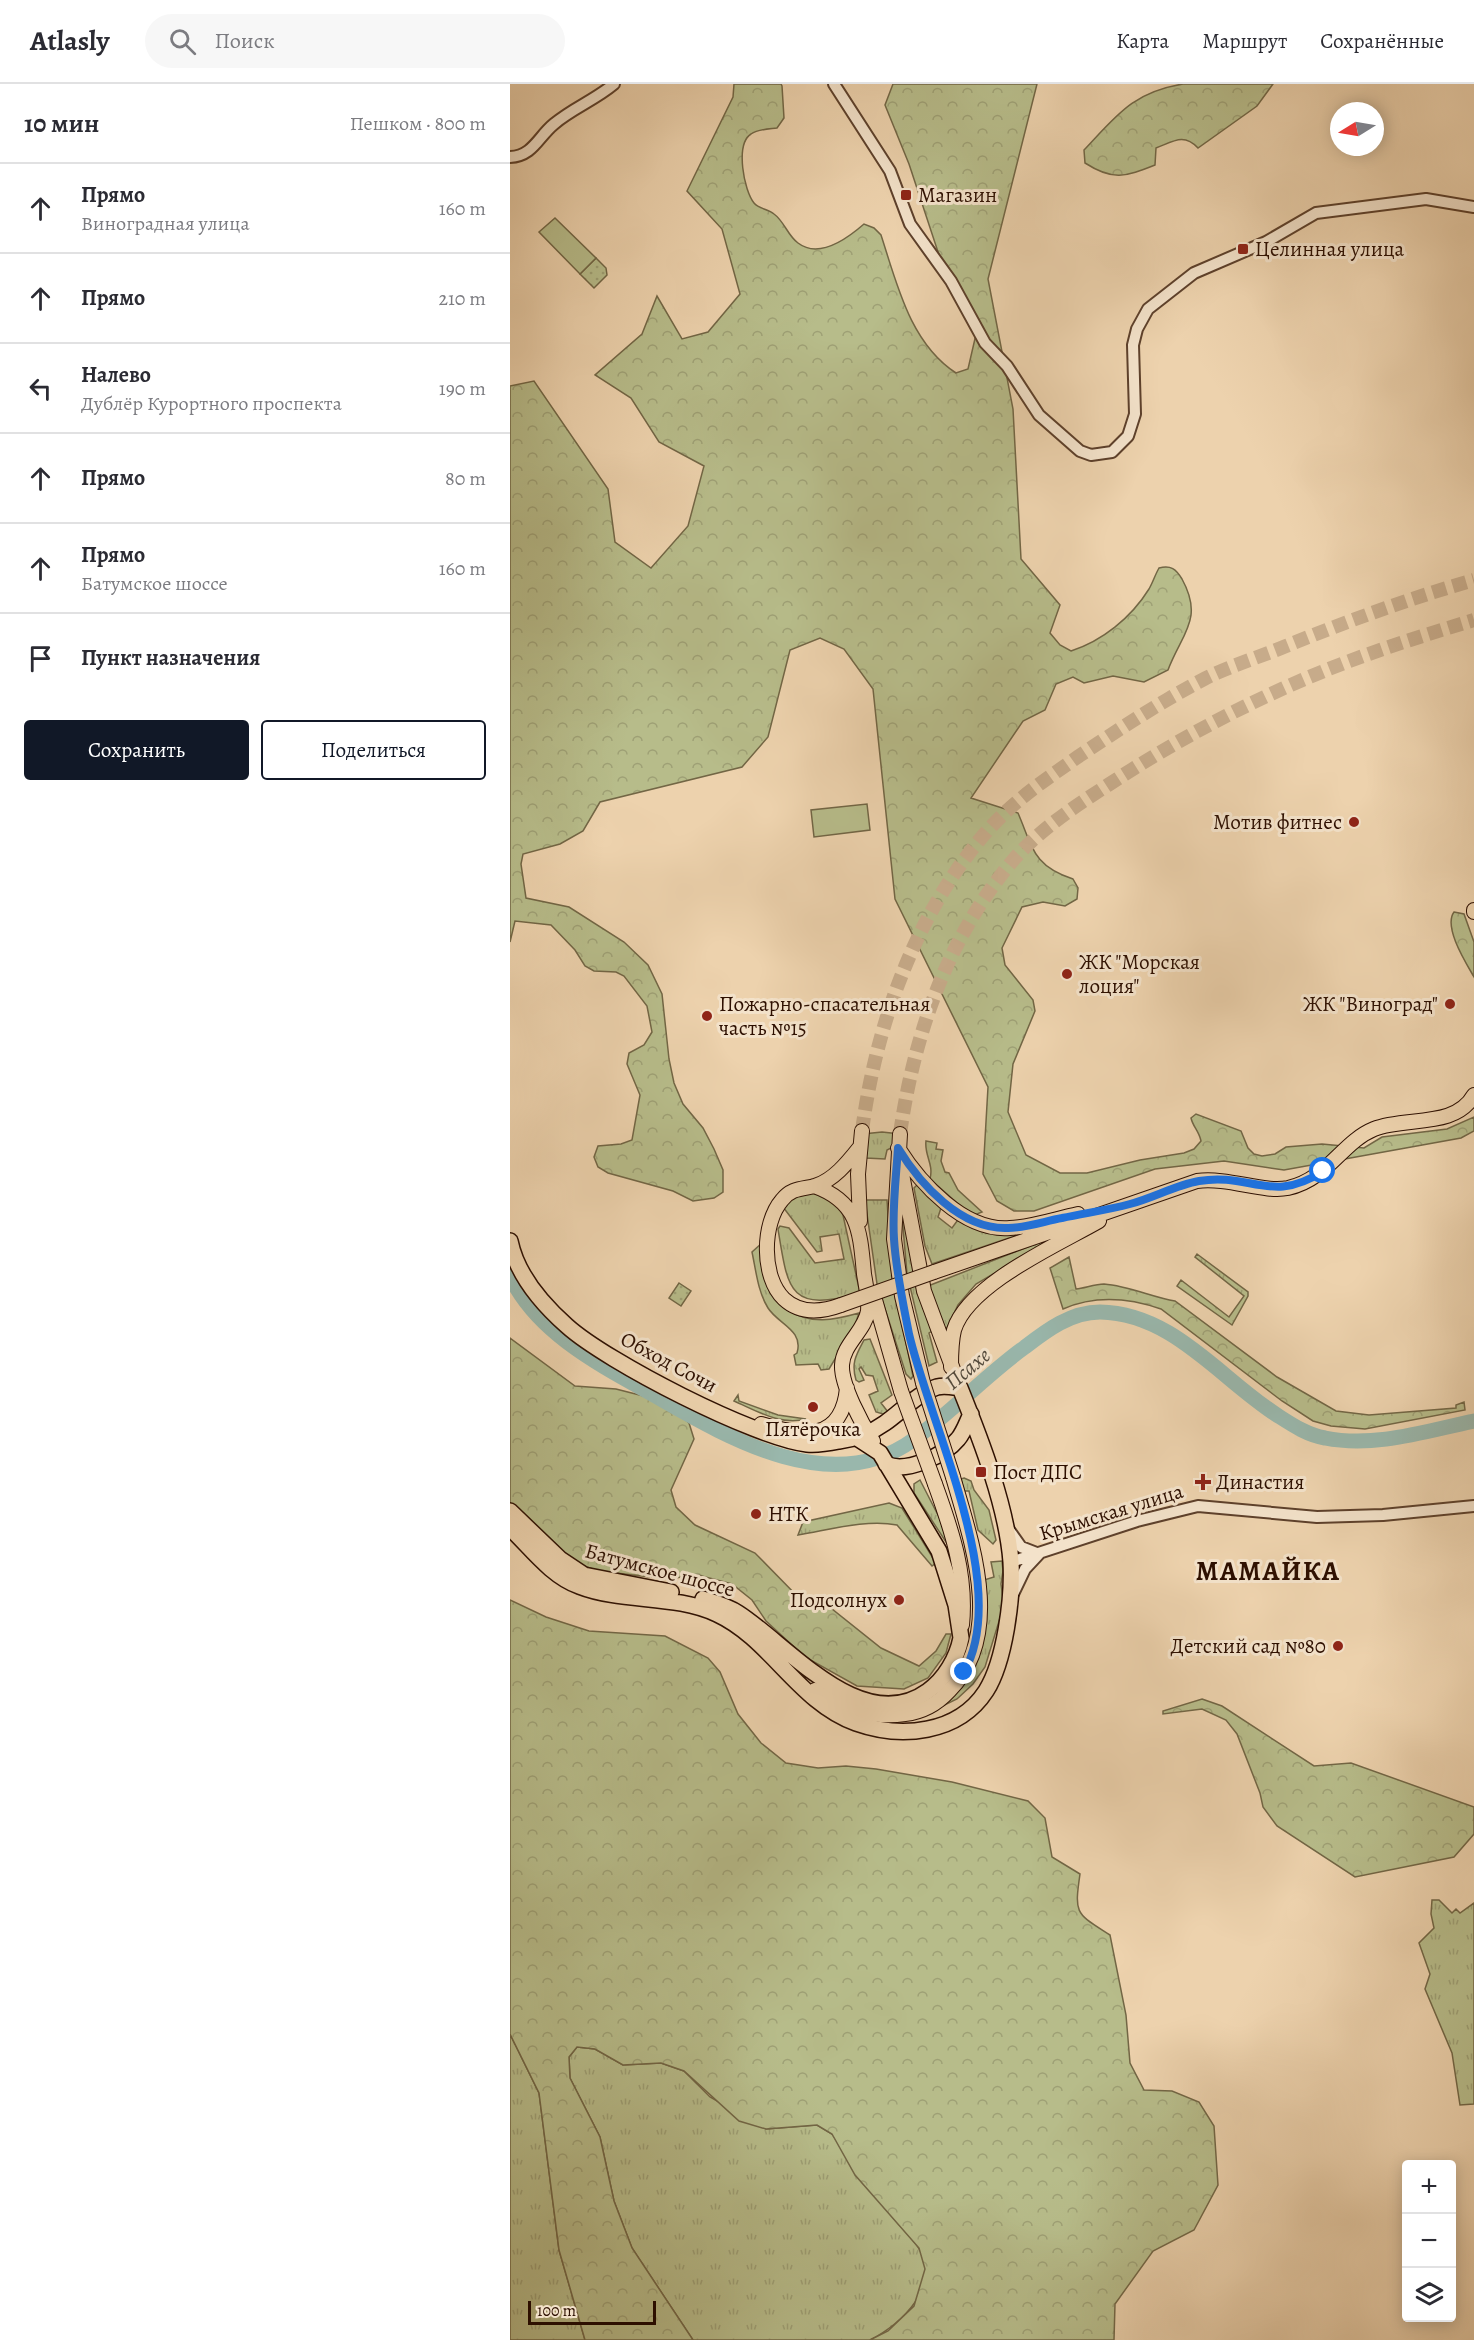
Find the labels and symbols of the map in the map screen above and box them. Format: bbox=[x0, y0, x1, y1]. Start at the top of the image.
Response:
north arrow bbox=[1330, 102, 1384, 156]
place label: Магазин bbox=[918, 181, 997, 209]
marker: Магазин bbox=[899, 188, 913, 202]
place label: Целинная улица bbox=[1255, 235, 1405, 263]
marker: Целинная улица bbox=[1236, 242, 1250, 256]
place label: Мотив фитнес bbox=[1213, 808, 1342, 836]
marker: Мотив фитнес bbox=[1347, 815, 1361, 829]
place label: ЖК "Морская лоция" bbox=[1079, 948, 1200, 1000]
marker: ЖК "Морская лоция" bbox=[1060, 967, 1074, 981]
place label: Пожарно-спасательная часть №15 bbox=[719, 990, 930, 1042]
place label: ЖК "Виноград" bbox=[1303, 990, 1438, 1018]
marker: ЖК "Виноград" bbox=[1443, 997, 1457, 1011]
marker: Пожарно-спасательная часть №15 bbox=[700, 1009, 714, 1023]
route start bbox=[1309, 1157, 1335, 1183]
street label: Обход Сочи bbox=[616, 1325, 722, 1399]
water label: Псахе bbox=[938, 1341, 997, 1397]
marker: Пятёрочка bbox=[806, 1400, 820, 1414]
place label: Пятёрочка bbox=[765, 1415, 861, 1443]
place label: Пост ДПС bbox=[993, 1458, 1082, 1486]
marker: Пост ДПС bbox=[974, 1465, 988, 1479]
place label: Династия bbox=[1216, 1468, 1305, 1496]
marker: Династия bbox=[1194, 1473, 1212, 1491]
street label: Крымская улица bbox=[1036, 1477, 1187, 1547]
place label: НТК bbox=[768, 1500, 809, 1528]
marker: НТК bbox=[749, 1507, 763, 1521]
street label: Батумское шоссе bbox=[582, 1537, 738, 1603]
district label: МАМАЙКА bbox=[1196, 1553, 1340, 1589]
place label: Подсолнух bbox=[790, 1586, 888, 1614]
marker: Подсолнух bbox=[892, 1593, 906, 1607]
place label: Детский сад №80 bbox=[1171, 1632, 1326, 1660]
marker: Детский сад №80 bbox=[1331, 1639, 1345, 1653]
route end bbox=[950, 1658, 976, 1684]
scale bar bbox=[528, 2298, 656, 2326]

